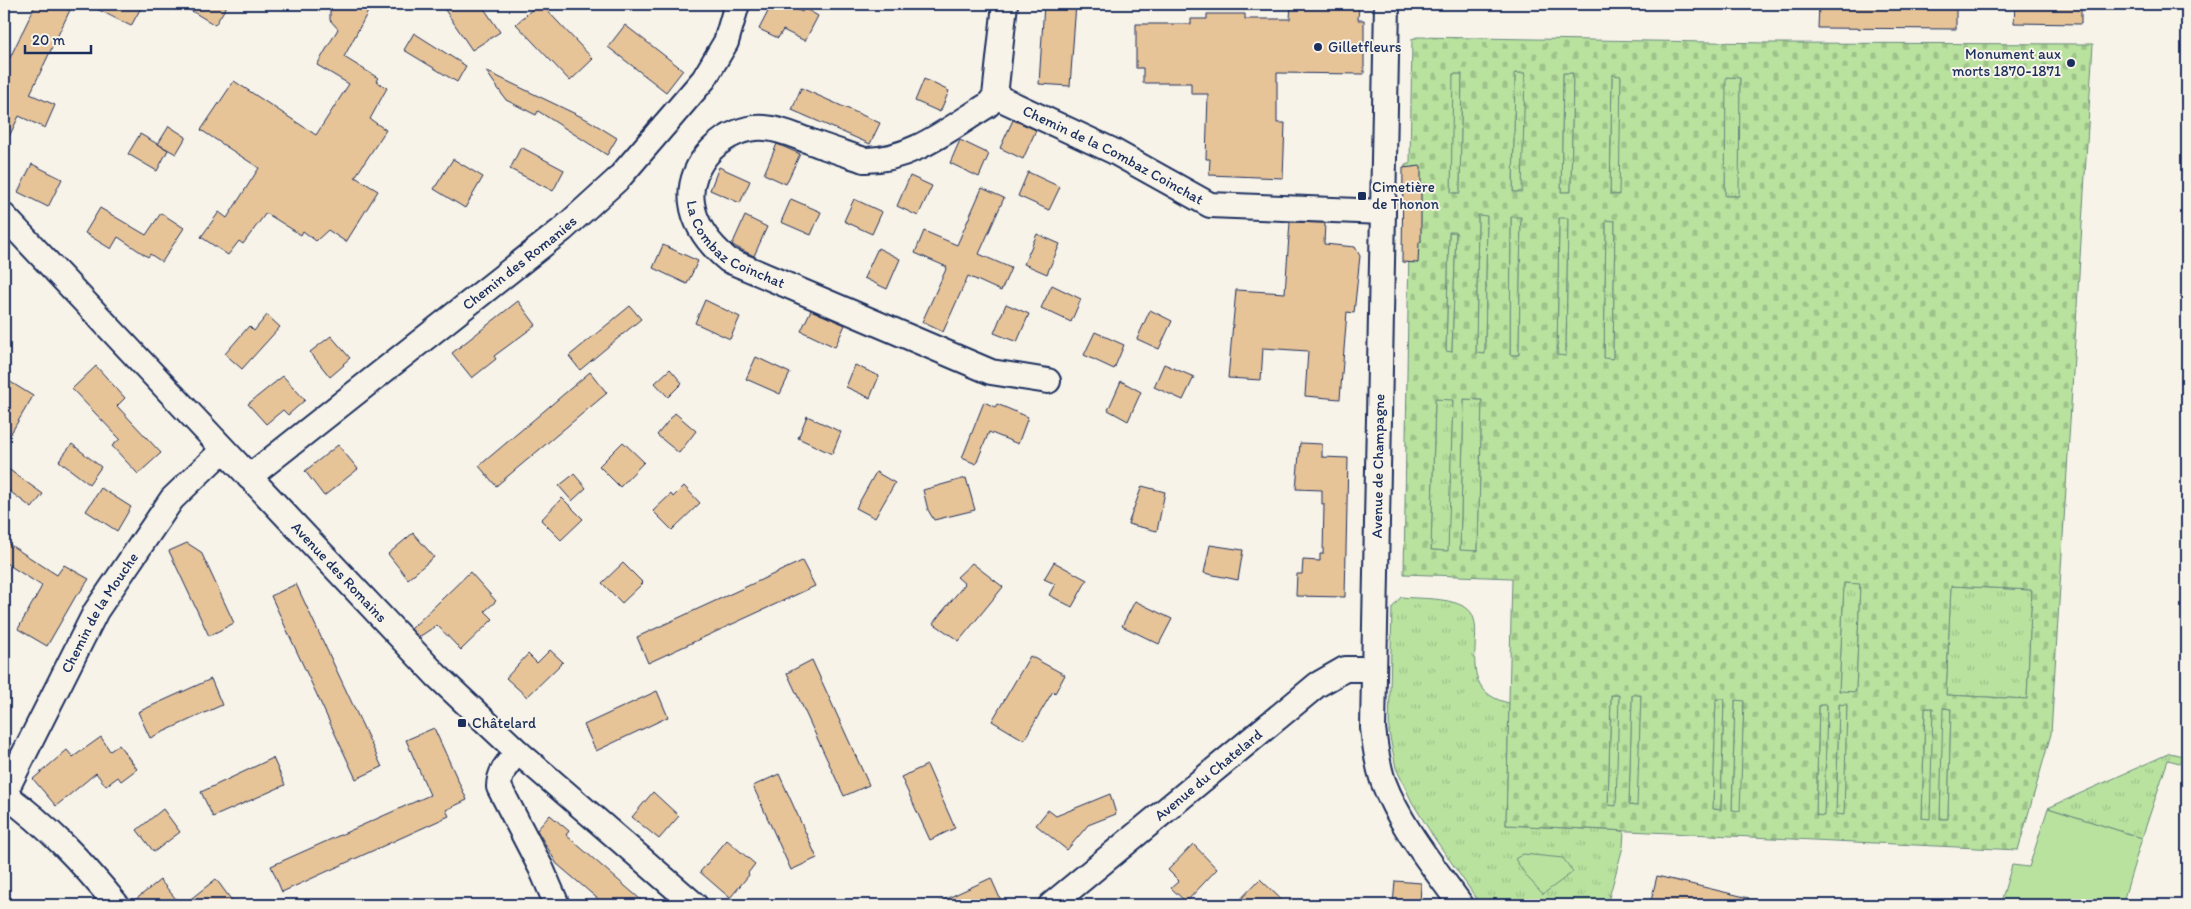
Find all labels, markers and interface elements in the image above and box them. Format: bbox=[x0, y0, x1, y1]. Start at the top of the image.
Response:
scale bar bbox=[25, 22, 91, 54]
text: 20 m bbox=[32, 31, 66, 49]
place label: Gilletfleurs bbox=[1328, 38, 1402, 56]
marker: Gilletfleurs bbox=[1312, 41, 1324, 53]
place label: Monument aux morts 1870-1871 bbox=[1952, 45, 2061, 80]
marker: Monument aux morts 1870-1871 bbox=[2065, 57, 2077, 69]
street label: Chemin de la Combaz Coinchat bbox=[1020, 101, 1207, 209]
place label: Cimetière de Thonon bbox=[1372, 178, 1440, 213]
marker: Cimetière de Thonon bbox=[1356, 190, 1368, 202]
street label: La Combaz Coinchat bbox=[683, 199, 788, 292]
street label: Chemin des Romanies bbox=[459, 212, 581, 314]
street label: Avenue de Champagne bbox=[1368, 393, 1388, 539]
street label: Avenue des Romains bbox=[288, 518, 391, 626]
street label: Chemin de la Mouche bbox=[57, 549, 142, 676]
place label: Châtelard bbox=[472, 714, 536, 732]
marker: Châtelard bbox=[456, 717, 468, 729]
street label: Avenue du Chatelard bbox=[1151, 725, 1266, 825]

